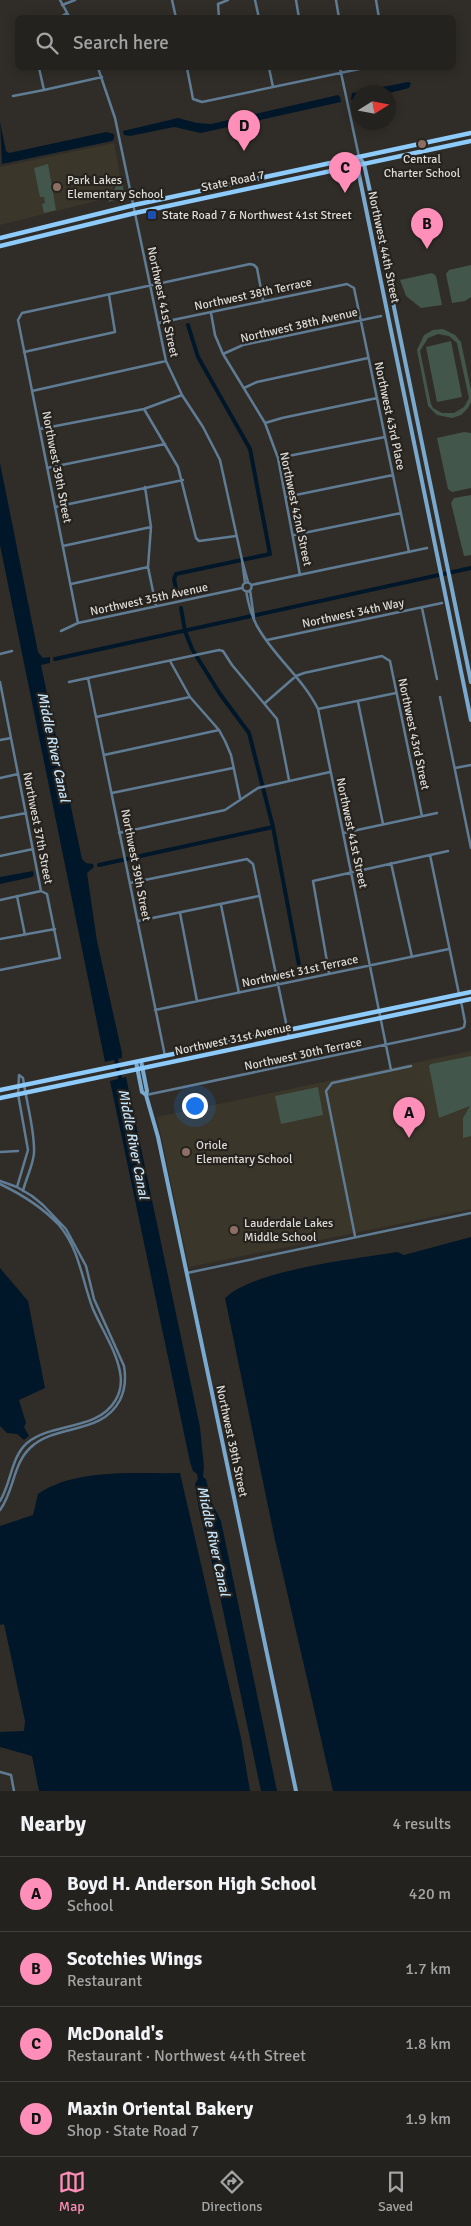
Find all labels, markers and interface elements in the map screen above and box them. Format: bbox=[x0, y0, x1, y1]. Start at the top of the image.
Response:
search box bbox=[15, 15, 456, 70]
icon: search bbox=[33, 29, 61, 57]
text: Search here bbox=[73, 31, 169, 55]
north arrow bbox=[351, 85, 396, 130]
pin: D bbox=[228, 110, 260, 151]
marker: Central Charter School bbox=[416, 138, 428, 150]
pin: C bbox=[329, 152, 361, 193]
place label: Central Charter School bbox=[384, 152, 461, 181]
street label: State Road 7 bbox=[200, 167, 266, 196]
place label: Park Lakes Elementary School bbox=[67, 173, 164, 202]
marker: Park Lakes Elementary School bbox=[51, 181, 63, 193]
street label: Northwest 44th Street bbox=[364, 190, 403, 304]
place label: State Road 7 & Northwest 41st Street bbox=[162, 208, 352, 223]
pin: B bbox=[411, 208, 443, 249]
marker: State Road 7 & Northwest 41st Street bbox=[146, 209, 158, 221]
street label: Northwest 41st Street bbox=[143, 246, 182, 359]
street label: Northwest 38th Terrace bbox=[193, 275, 313, 314]
street label: Northwest 38th Avenue bbox=[239, 305, 359, 346]
street label: Northwest 43rd Place bbox=[371, 361, 408, 472]
street label: Northwest 39th Street bbox=[38, 410, 75, 524]
street label: Northwest 42nd Street bbox=[276, 451, 315, 567]
street label: Northwest 35th Avenue bbox=[89, 580, 209, 619]
street label: Northwest 34th Way bbox=[301, 595, 406, 632]
street label: Northwest 43rd Street bbox=[394, 677, 433, 791]
water label: Middle River Canal bbox=[34, 691, 74, 804]
street label: Northwest 37th Street bbox=[19, 771, 56, 885]
street label: Northwest 41st Street bbox=[332, 777, 371, 890]
street label: Northwest 39th Street bbox=[117, 808, 154, 922]
street label: Northwest 31st Terrace bbox=[241, 952, 360, 991]
street label: Northwest 31st Avenue bbox=[173, 1020, 293, 1059]
street label: Northwest 30th Terrace bbox=[243, 1035, 363, 1074]
water label: Middle River Canal bbox=[115, 1088, 153, 1201]
your location bbox=[182, 1093, 208, 1119]
pin: A bbox=[393, 1097, 425, 1138]
place label: Oriole Elementary School bbox=[196, 1138, 293, 1167]
marker: Oriole Elementary School bbox=[180, 1146, 192, 1158]
place label: Lauderdale Lakes Middle School bbox=[244, 1216, 333, 1245]
marker: Lauderdale Lakes Middle School bbox=[228, 1224, 240, 1236]
street label: Northwest 39th Street bbox=[212, 1384, 251, 1498]
water label: Middle River Canal bbox=[194, 1485, 234, 1598]
text: Nearby bbox=[20, 1811, 86, 1837]
text: 4 results bbox=[392, 1814, 451, 1834]
text: Boyd H. Anderson High School bbox=[67, 1872, 316, 1896]
text: A bbox=[31, 1884, 41, 1904]
text: 420 m bbox=[409, 1884, 451, 1904]
text: School bbox=[67, 1896, 113, 1916]
text: Scotchies Wings bbox=[67, 1947, 202, 1971]
text: B bbox=[31, 1959, 41, 1979]
text: 1.7 km bbox=[405, 1959, 451, 1979]
text: Restaurant bbox=[67, 1971, 142, 1991]
text: McDonald's bbox=[67, 2022, 163, 2046]
text: C bbox=[31, 2034, 41, 2054]
text: 1.8 km bbox=[405, 2034, 451, 2054]
text: Restaurant · Northwest 44th Street bbox=[67, 2046, 306, 2066]
text: Maxin Oriental Bakery bbox=[67, 2097, 253, 2121]
text: D bbox=[31, 2109, 41, 2129]
text: 1.9 km bbox=[405, 2109, 451, 2129]
text: Shop · State Road 7 bbox=[67, 2121, 199, 2141]
tab: Map bbox=[58, 2168, 86, 2215]
tab: Directions bbox=[201, 2168, 262, 2215]
tab: Saved bbox=[378, 2168, 413, 2215]

